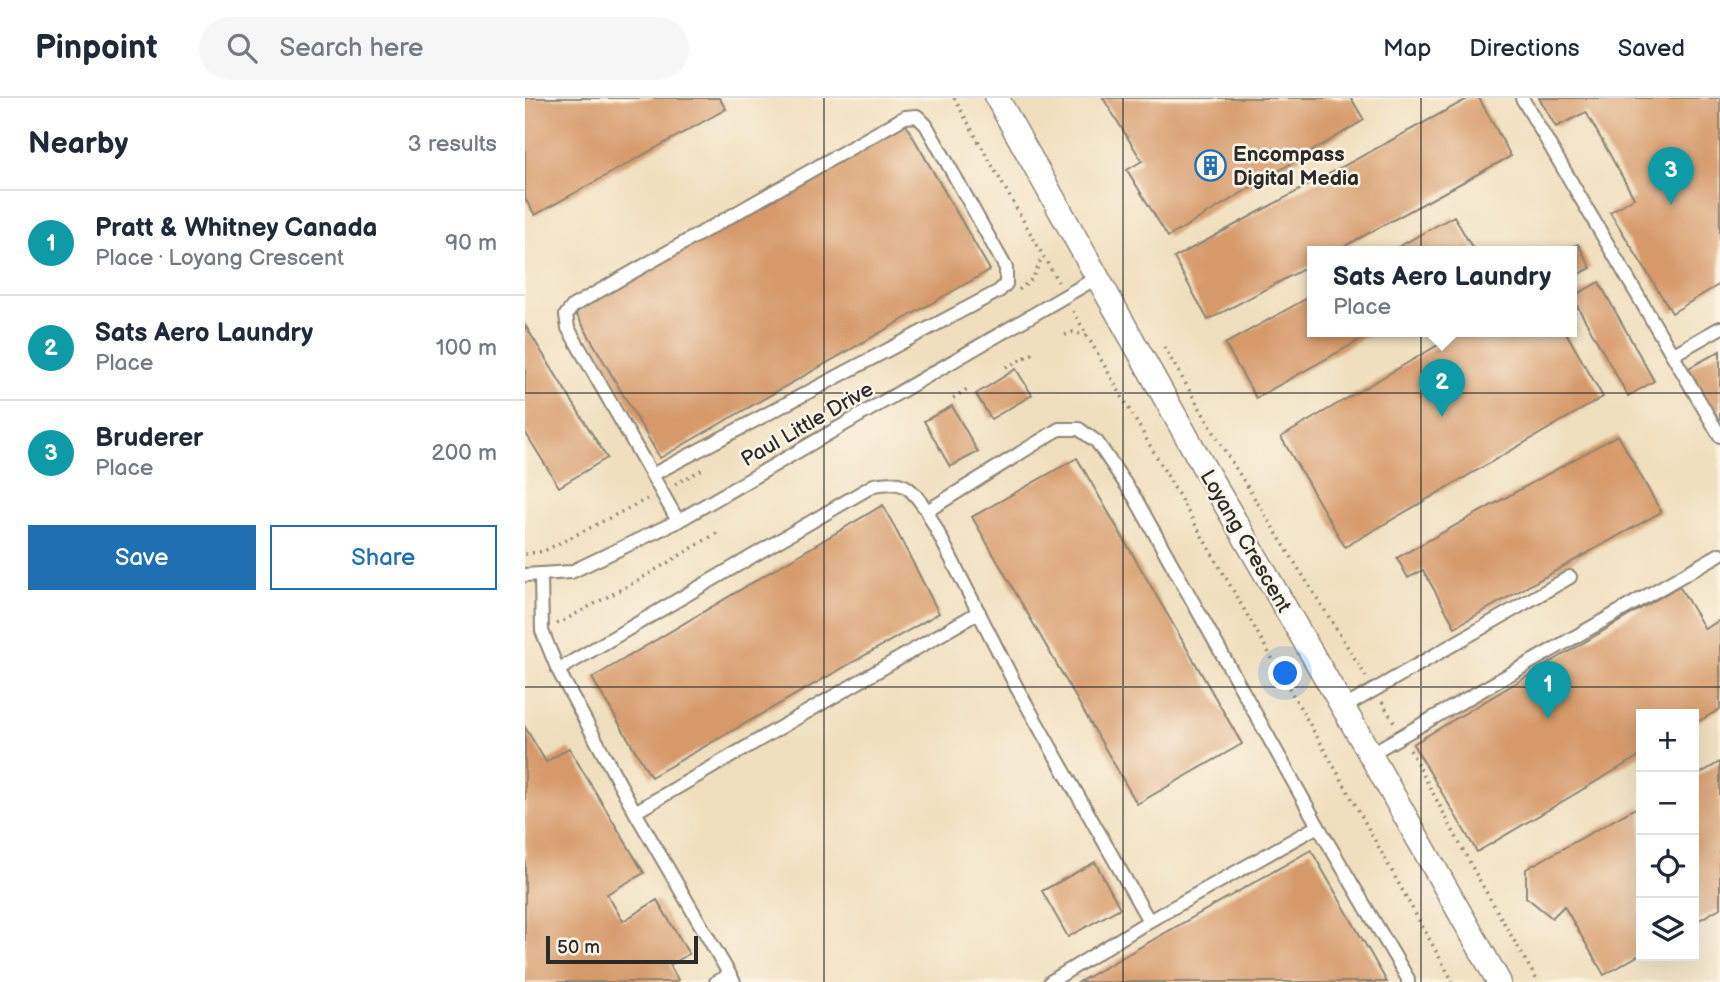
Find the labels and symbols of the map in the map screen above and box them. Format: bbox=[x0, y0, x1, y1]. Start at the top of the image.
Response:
place label: Encompass Digital Media bbox=[1233, 142, 1359, 191]
pin: 3 bbox=[1648, 147, 1694, 205]
building icon: Encompass Digital Media bbox=[1193, 149, 1227, 183]
pin: 2 bbox=[1419, 359, 1465, 417]
street label: Paul Little Drive bbox=[737, 377, 878, 472]
street label: Loyang Crescent bbox=[1195, 466, 1297, 617]
your location bbox=[1268, 656, 1302, 690]
pin: 1 bbox=[1525, 661, 1571, 719]
scale bar bbox=[546, 933, 698, 965]

